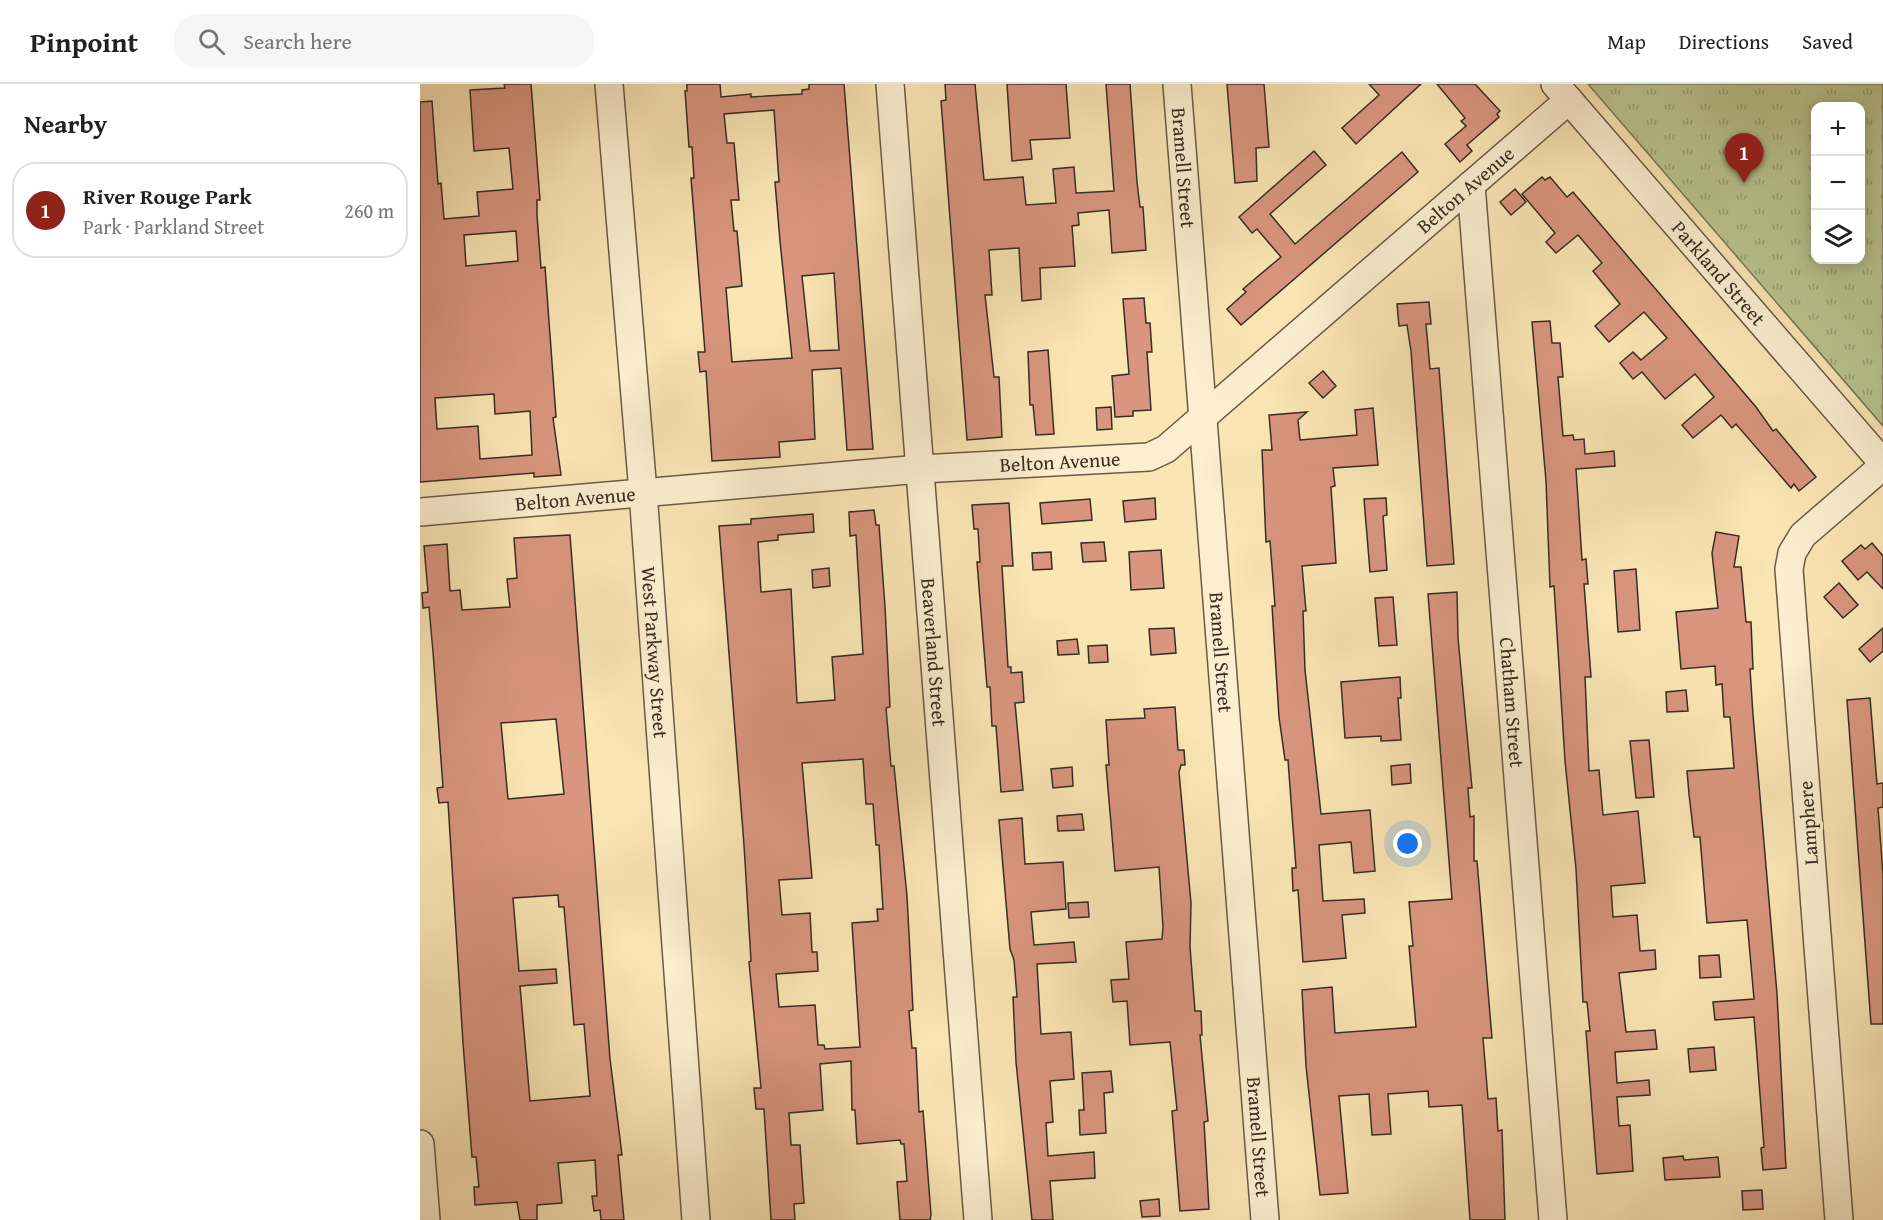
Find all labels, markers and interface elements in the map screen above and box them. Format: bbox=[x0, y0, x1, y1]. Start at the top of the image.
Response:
search box bbox=[174, 14, 594, 68]
text: Pinpoint bbox=[30, 21, 138, 62]
icon: search bbox=[195, 25, 228, 58]
text: Search here bbox=[243, 25, 352, 57]
text: Map bbox=[1607, 26, 1646, 57]
text: Directions bbox=[1679, 26, 1769, 57]
text: Saved bbox=[1802, 26, 1853, 57]
map controls bbox=[1811, 102, 1865, 264]
button: + bbox=[1811, 102, 1865, 156]
text: Nearby bbox=[24, 104, 107, 143]
street label: Bramell Street bbox=[1165, 106, 1203, 229]
pin: 1 bbox=[1724, 134, 1764, 183]
street label: Belton Avenue bbox=[1410, 139, 1520, 240]
button: − bbox=[1811, 156, 1865, 210]
text: River Rouge Park bbox=[83, 180, 252, 212]
text: 1 bbox=[40, 196, 51, 225]
text: 260 m bbox=[344, 196, 394, 225]
button: layers bbox=[1811, 210, 1865, 264]
text: Park · Parkland Street bbox=[83, 212, 264, 241]
street label: Parkland Street bbox=[1665, 214, 1773, 332]
street label: Belton Avenue bbox=[999, 444, 1121, 479]
street label: Belton Avenue bbox=[514, 479, 637, 518]
street label: West Parkway Street bbox=[634, 565, 676, 739]
street label: Beaverland Street bbox=[914, 577, 955, 728]
street label: Bramell Street bbox=[1202, 591, 1241, 714]
street label: Chatham Street bbox=[1493, 636, 1532, 769]
street label: Lamphere bbox=[1790, 780, 1825, 866]
your location bbox=[1393, 829, 1422, 858]
street label: Bramell Street bbox=[1240, 1075, 1278, 1198]

